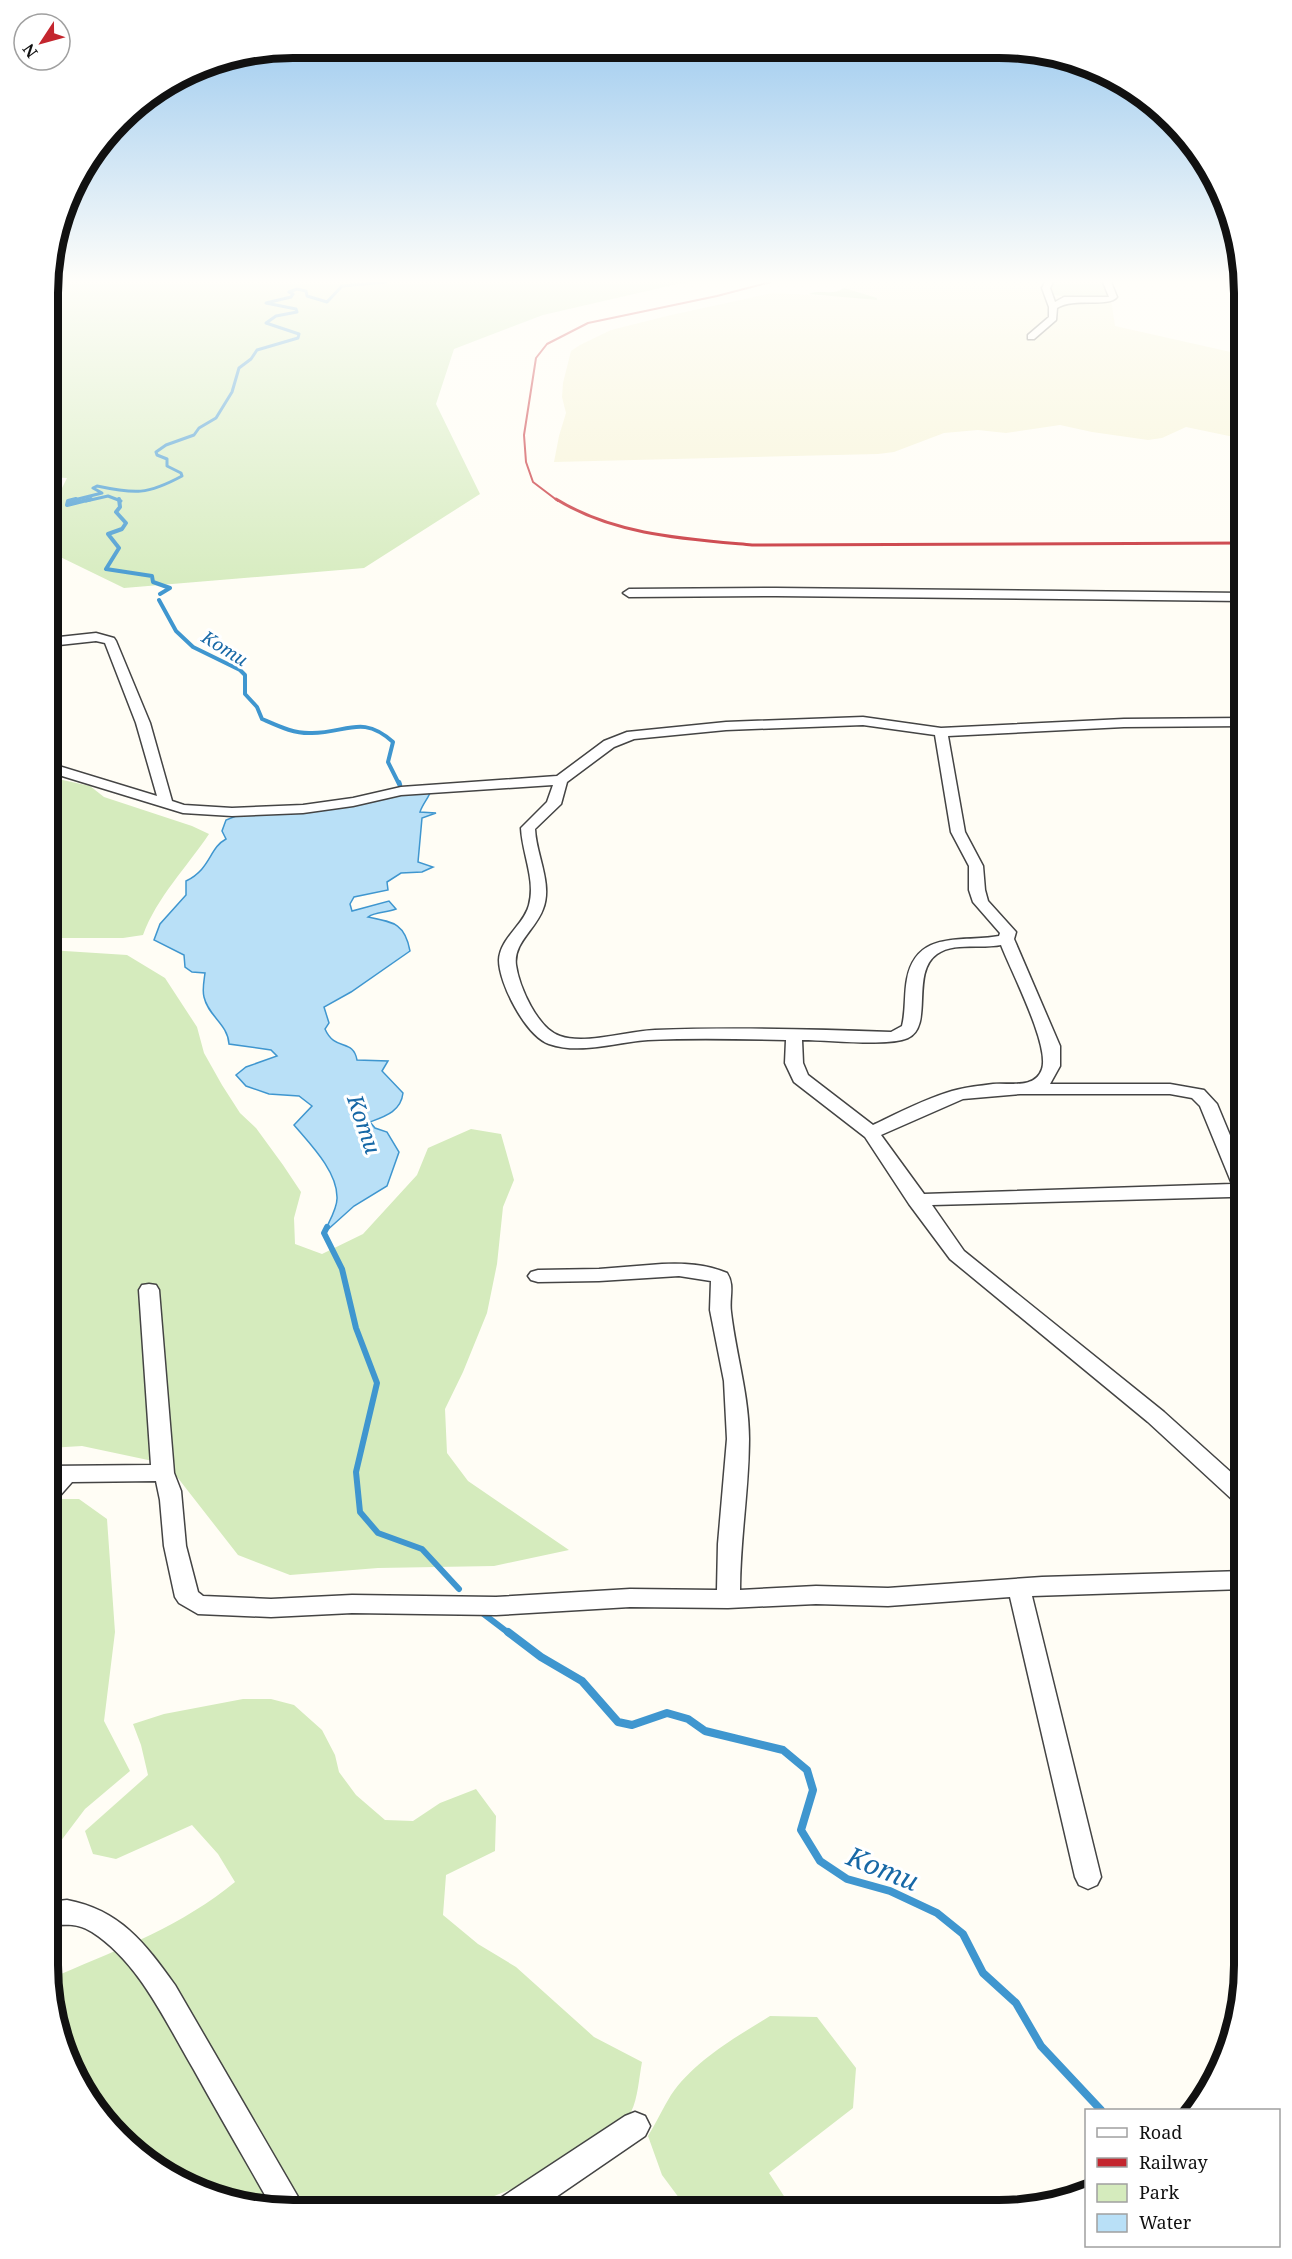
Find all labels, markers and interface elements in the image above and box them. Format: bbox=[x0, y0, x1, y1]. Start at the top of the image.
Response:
north arrow bbox=[12, 12, 72, 72]
text: N bbox=[17, 39, 42, 62]
water label: Komu bbox=[197, 624, 253, 671]
water label: Komu bbox=[341, 1090, 389, 1157]
water label: Komu bbox=[841, 1837, 924, 1899]
legend bbox=[1085, 2109, 1280, 2247]
text: Road bbox=[1139, 2120, 1182, 2144]
text: Railway bbox=[1139, 2150, 1209, 2174]
text: Park bbox=[1139, 2180, 1179, 2204]
text: Water bbox=[1139, 2210, 1192, 2234]

